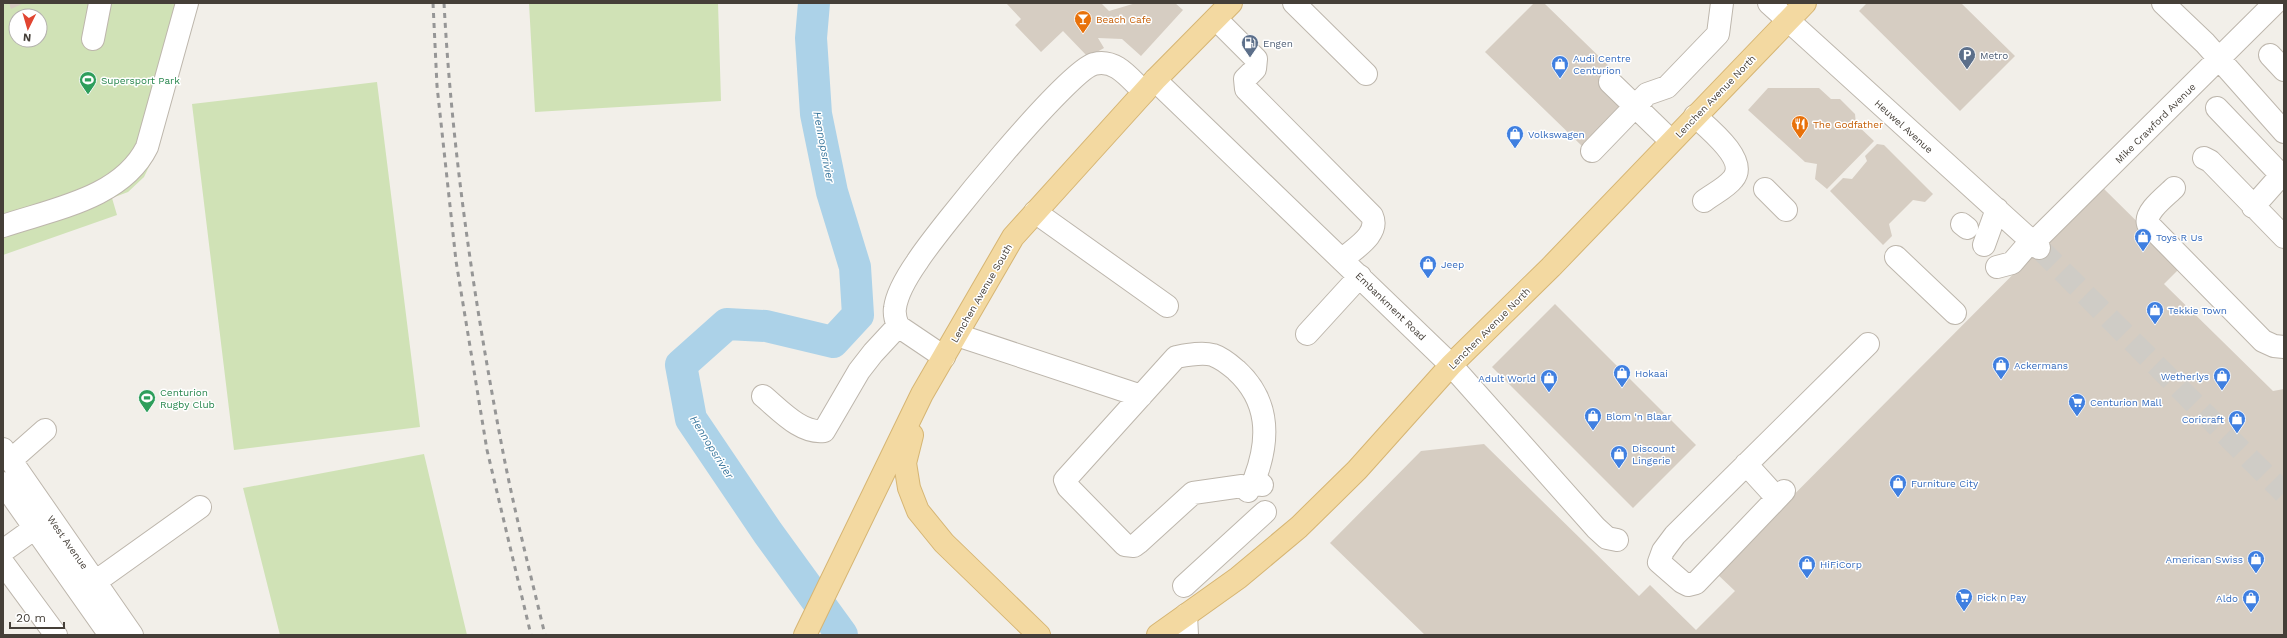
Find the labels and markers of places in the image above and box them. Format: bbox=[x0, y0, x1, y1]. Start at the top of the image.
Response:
bar icon: Beach Cafe bbox=[1073, 9, 1093, 34]
place label: Beach Cafe bbox=[1096, 14, 1151, 25]
fuel station icon: Engen bbox=[1240, 33, 1260, 58]
place label: Engen bbox=[1263, 38, 1293, 49]
parking icon: Metro bbox=[1957, 45, 1977, 70]
place label: Metro bbox=[1980, 50, 2008, 61]
place label: Audi Centre Centurion bbox=[1573, 53, 1631, 76]
shop icon: Audi Centre Centurion bbox=[1550, 54, 1570, 79]
sports icon: Supersport Park bbox=[78, 70, 98, 95]
place label: Supersport Park bbox=[101, 75, 180, 86]
restaurant icon: The Godfather bbox=[1790, 114, 1810, 139]
place label: The Godfather bbox=[1813, 119, 1883, 130]
shop icon: Volkswagen bbox=[1505, 124, 1525, 149]
place label: Volkswagen bbox=[1528, 129, 1585, 140]
shop icon: Toys R Us bbox=[2133, 227, 2153, 252]
place label: Toys R Us bbox=[2156, 232, 2203, 243]
shop icon: Jeep bbox=[1418, 254, 1438, 279]
place label: Jeep bbox=[1441, 259, 1464, 270]
shop icon: Tekkie Town bbox=[2145, 300, 2165, 325]
place label: Tekkie Town bbox=[2168, 305, 2227, 316]
shop icon: Ackermans bbox=[1991, 355, 2011, 380]
place label: Ackermans bbox=[2014, 360, 2068, 371]
shop icon: Hokaai bbox=[1612, 363, 1632, 388]
shop icon: Wetherlys bbox=[2212, 366, 2232, 391]
shop icon: Adult World bbox=[1539, 368, 1559, 393]
place label: Hokaai bbox=[1635, 368, 1668, 379]
place label: Wetherlys bbox=[2161, 371, 2209, 382]
place label: Adult World bbox=[1478, 373, 1536, 384]
place label: Centurion Rugby Club bbox=[160, 387, 215, 410]
sports icon: Centurion Rugby Club bbox=[137, 388, 157, 413]
supermarket icon: Centurion Mall bbox=[2067, 392, 2087, 417]
place label: Centurion Mall bbox=[2090, 397, 2162, 408]
shop icon: Blom 'n Blaar bbox=[1583, 406, 1603, 431]
shop icon: Coricraft bbox=[2227, 409, 2247, 434]
place label: Blom 'n Blaar bbox=[1606, 411, 1671, 422]
place label: Coricraft bbox=[2182, 414, 2225, 425]
place label: Discount Lingerie bbox=[1632, 443, 1676, 466]
shop icon: Discount Lingerie bbox=[1609, 444, 1629, 469]
shop icon: Furniture City bbox=[1888, 473, 1908, 498]
place label: Furniture City bbox=[1911, 478, 1979, 489]
shop icon: American Swiss bbox=[2246, 549, 2266, 574]
shop icon: HiFiCorp bbox=[1797, 554, 1817, 579]
place label: American Swiss bbox=[2166, 554, 2243, 565]
place label: HiFiCorp bbox=[1820, 559, 1862, 570]
supermarket icon: Pick n Pay bbox=[1954, 587, 1974, 612]
shop icon: Aldo bbox=[2241, 588, 2261, 613]
place label: Pick n Pay bbox=[1977, 592, 2027, 603]
place label: Aldo bbox=[2216, 593, 2238, 604]

